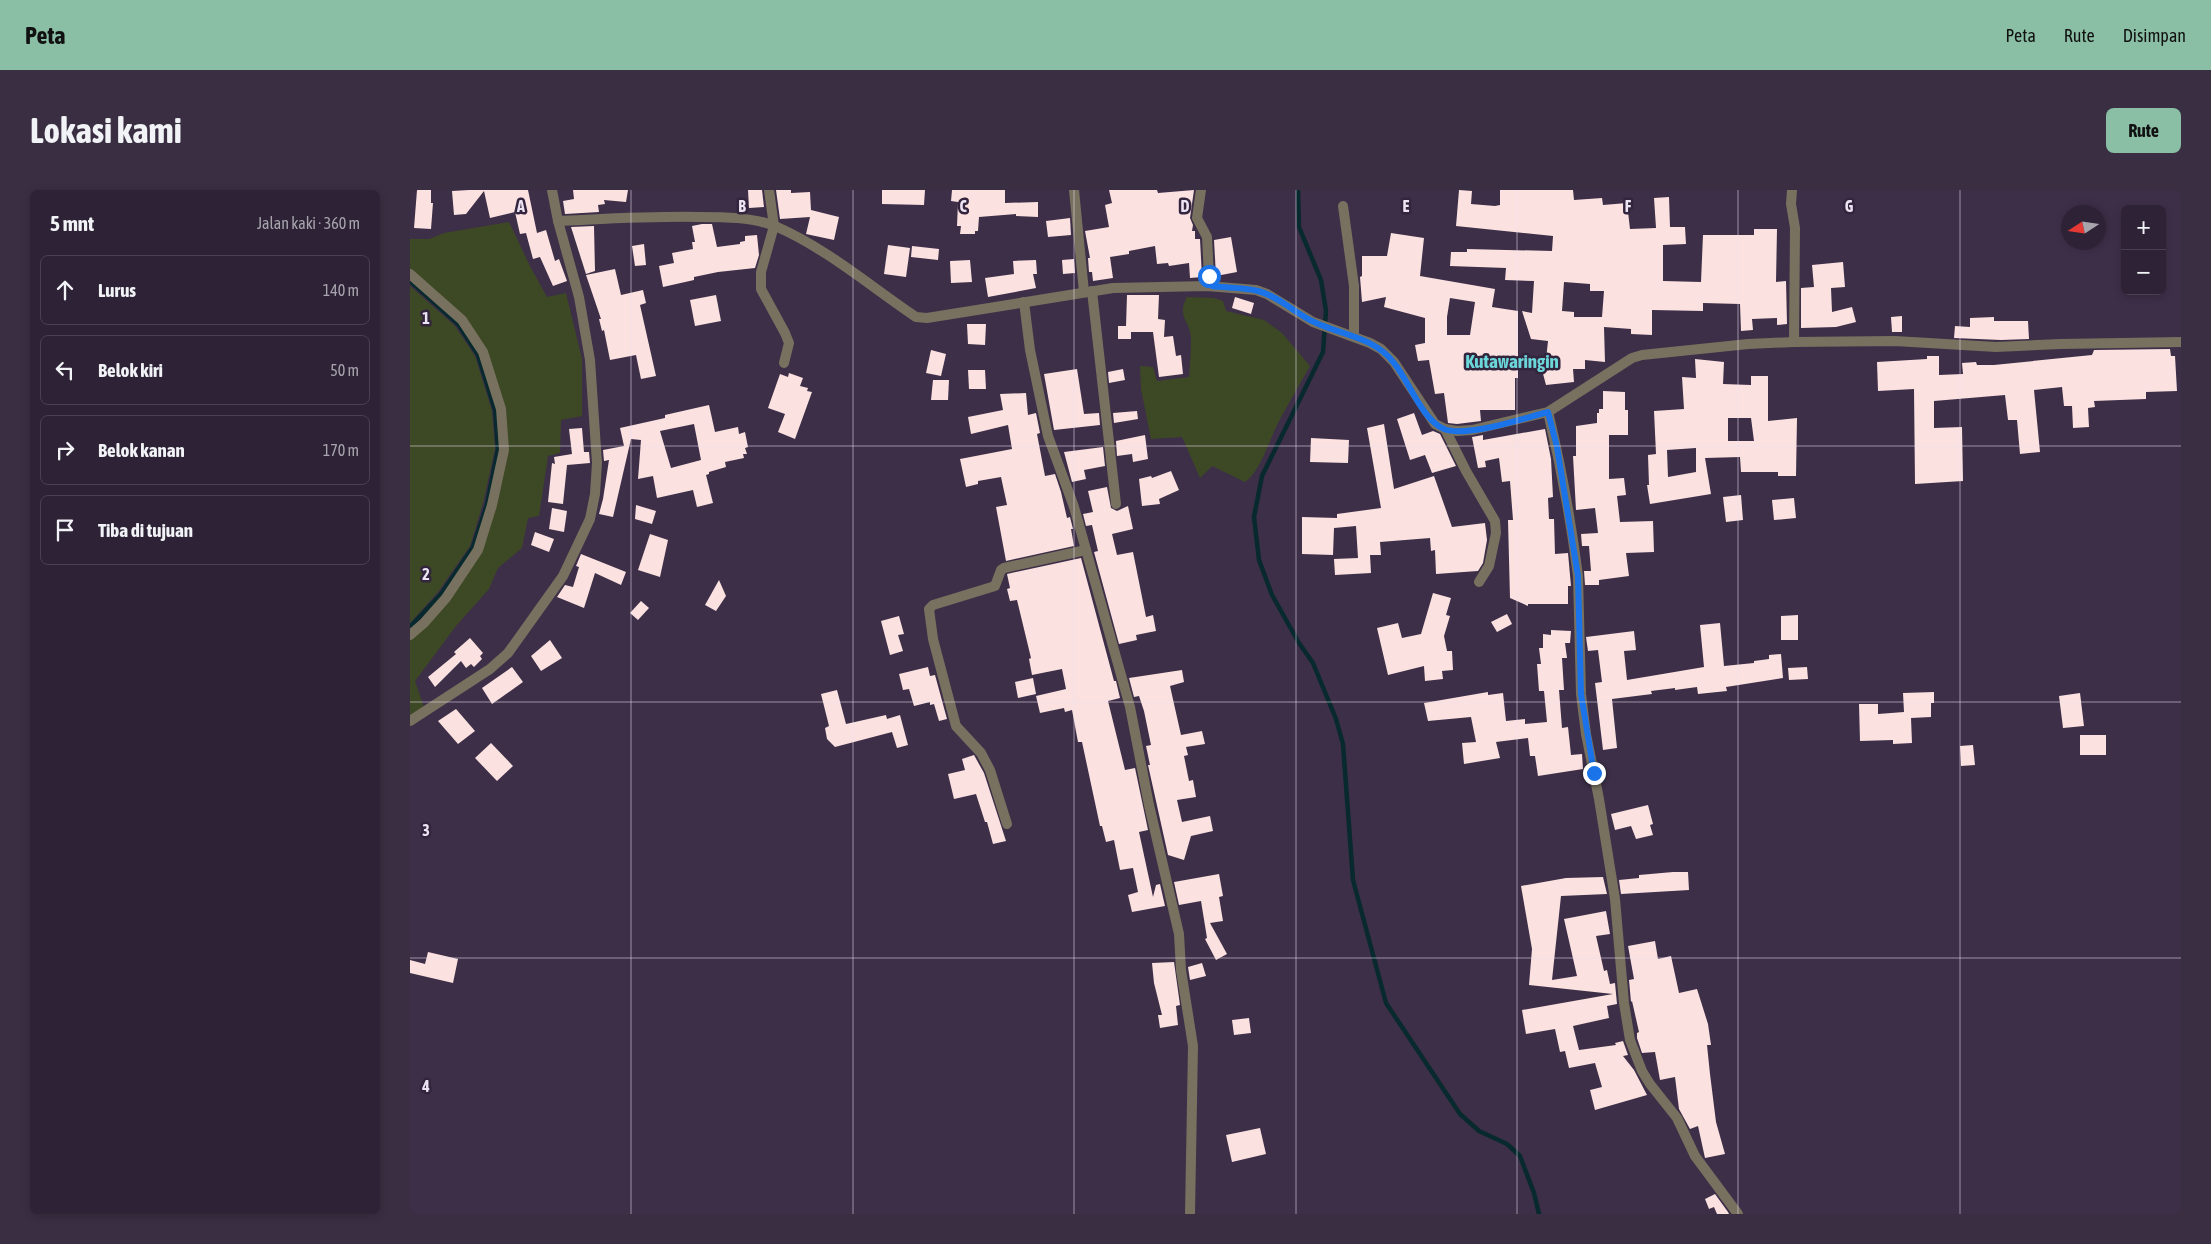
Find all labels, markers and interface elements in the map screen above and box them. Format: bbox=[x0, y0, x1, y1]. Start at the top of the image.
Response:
text: Peta bbox=[25, 22, 66, 49]
text: Peta bbox=[2005, 25, 2036, 46]
text: Rute bbox=[2064, 25, 2095, 46]
text: Disimpan bbox=[2123, 25, 2186, 46]
button: Rute bbox=[2106, 108, 2181, 153]
text: Lokasi kami bbox=[30, 110, 182, 150]
text: A bbox=[516, 197, 525, 215]
text: B bbox=[738, 197, 746, 215]
text: C bbox=[959, 197, 967, 215]
text: D bbox=[1181, 197, 1190, 215]
text: E bbox=[1403, 197, 1410, 215]
text: F bbox=[1625, 197, 1632, 215]
text: G bbox=[1845, 197, 1854, 215]
north arrow bbox=[2061, 205, 2106, 250]
map controls bbox=[2121, 205, 2166, 295]
button: + bbox=[2121, 205, 2166, 250]
text: 5 mnt bbox=[50, 211, 94, 235]
text: Jalan kaki · 360 m bbox=[257, 214, 360, 232]
button: − bbox=[2121, 250, 2166, 295]
route start bbox=[1198, 265, 1221, 288]
icon: ahead bbox=[51, 276, 79, 304]
text: Lurus bbox=[98, 279, 136, 301]
text: 140 m bbox=[323, 281, 359, 299]
text: 1 bbox=[422, 309, 430, 327]
district label: Kutawaringin bbox=[1465, 350, 1559, 372]
icon: left bbox=[51, 356, 79, 384]
text: Belok kiri bbox=[98, 359, 163, 381]
text: 50 m bbox=[330, 361, 359, 379]
icon: right bbox=[51, 436, 79, 464]
text: Belok kanan bbox=[98, 439, 185, 461]
text: 170 m bbox=[323, 441, 359, 459]
icon: arrive bbox=[51, 516, 79, 544]
text: Tiba di tujuan bbox=[98, 519, 193, 541]
text: 2 bbox=[422, 565, 430, 583]
route end bbox=[1583, 762, 1606, 785]
text: 3 bbox=[422, 821, 430, 839]
text: 4 bbox=[421, 1077, 430, 1095]

